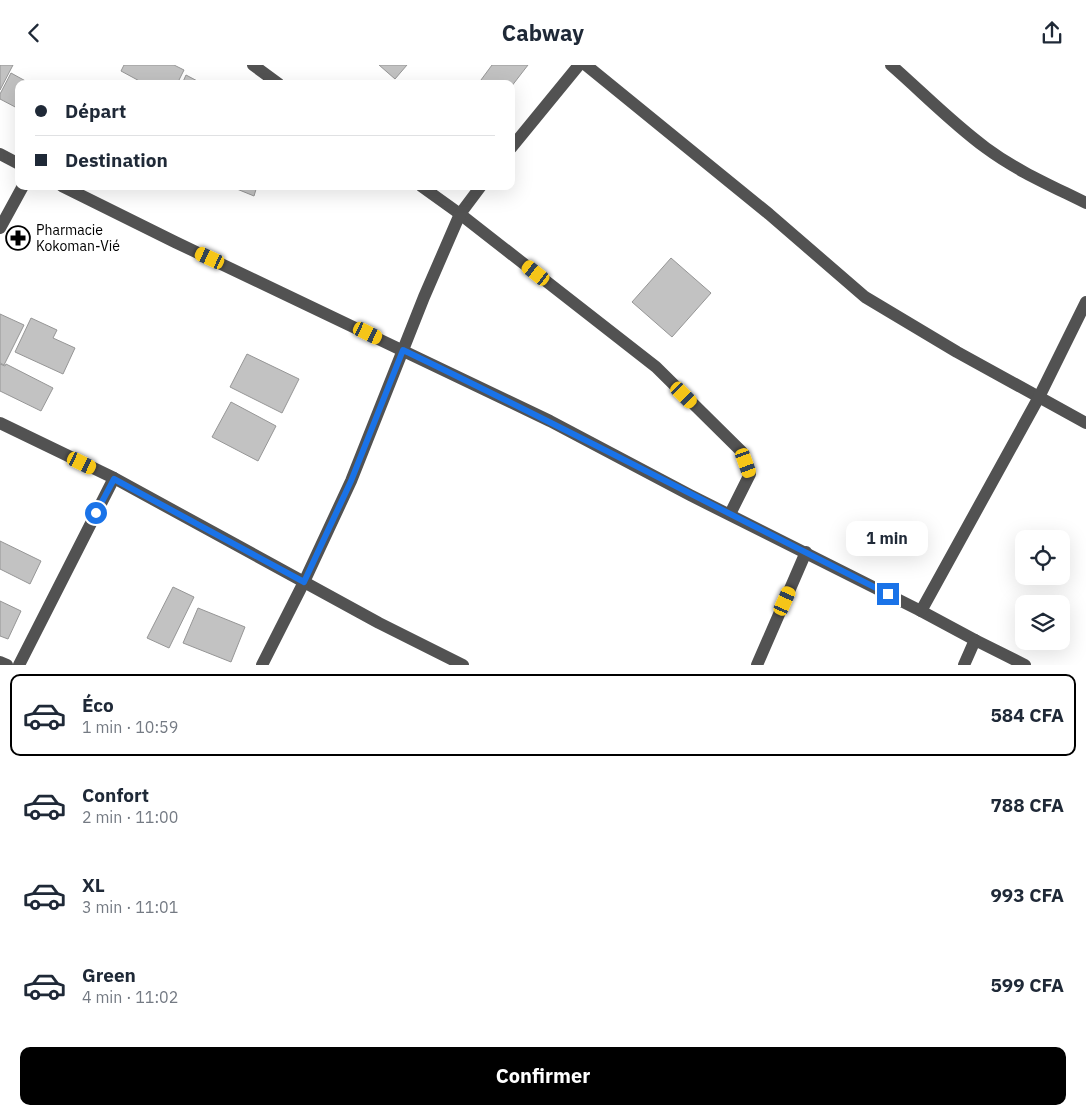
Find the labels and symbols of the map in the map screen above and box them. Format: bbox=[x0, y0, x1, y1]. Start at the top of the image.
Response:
place label: Pharmacie Kokoman-Vié bbox=[36, 221, 120, 255]
pharmacy icon: Pharmacie Kokoman-Vié bbox=[5, 225, 31, 251]
car bbox=[193, 245, 226, 271]
car bbox=[519, 258, 552, 288]
car bbox=[351, 320, 384, 346]
car bbox=[668, 379, 699, 411]
car bbox=[733, 446, 758, 480]
car bbox=[65, 450, 98, 476]
route start bbox=[85, 502, 107, 524]
callout: 1 min bbox=[847, 521, 929, 557]
route end bbox=[877, 583, 899, 605]
car bbox=[772, 584, 797, 618]

